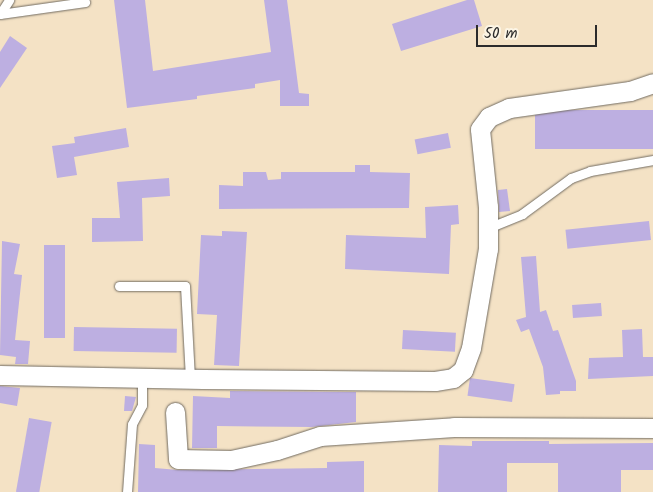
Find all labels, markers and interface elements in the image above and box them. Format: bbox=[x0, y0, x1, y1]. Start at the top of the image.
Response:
scale bar bbox=[478, 15, 599, 47]
text: 50 m bbox=[484, 22, 518, 46]

